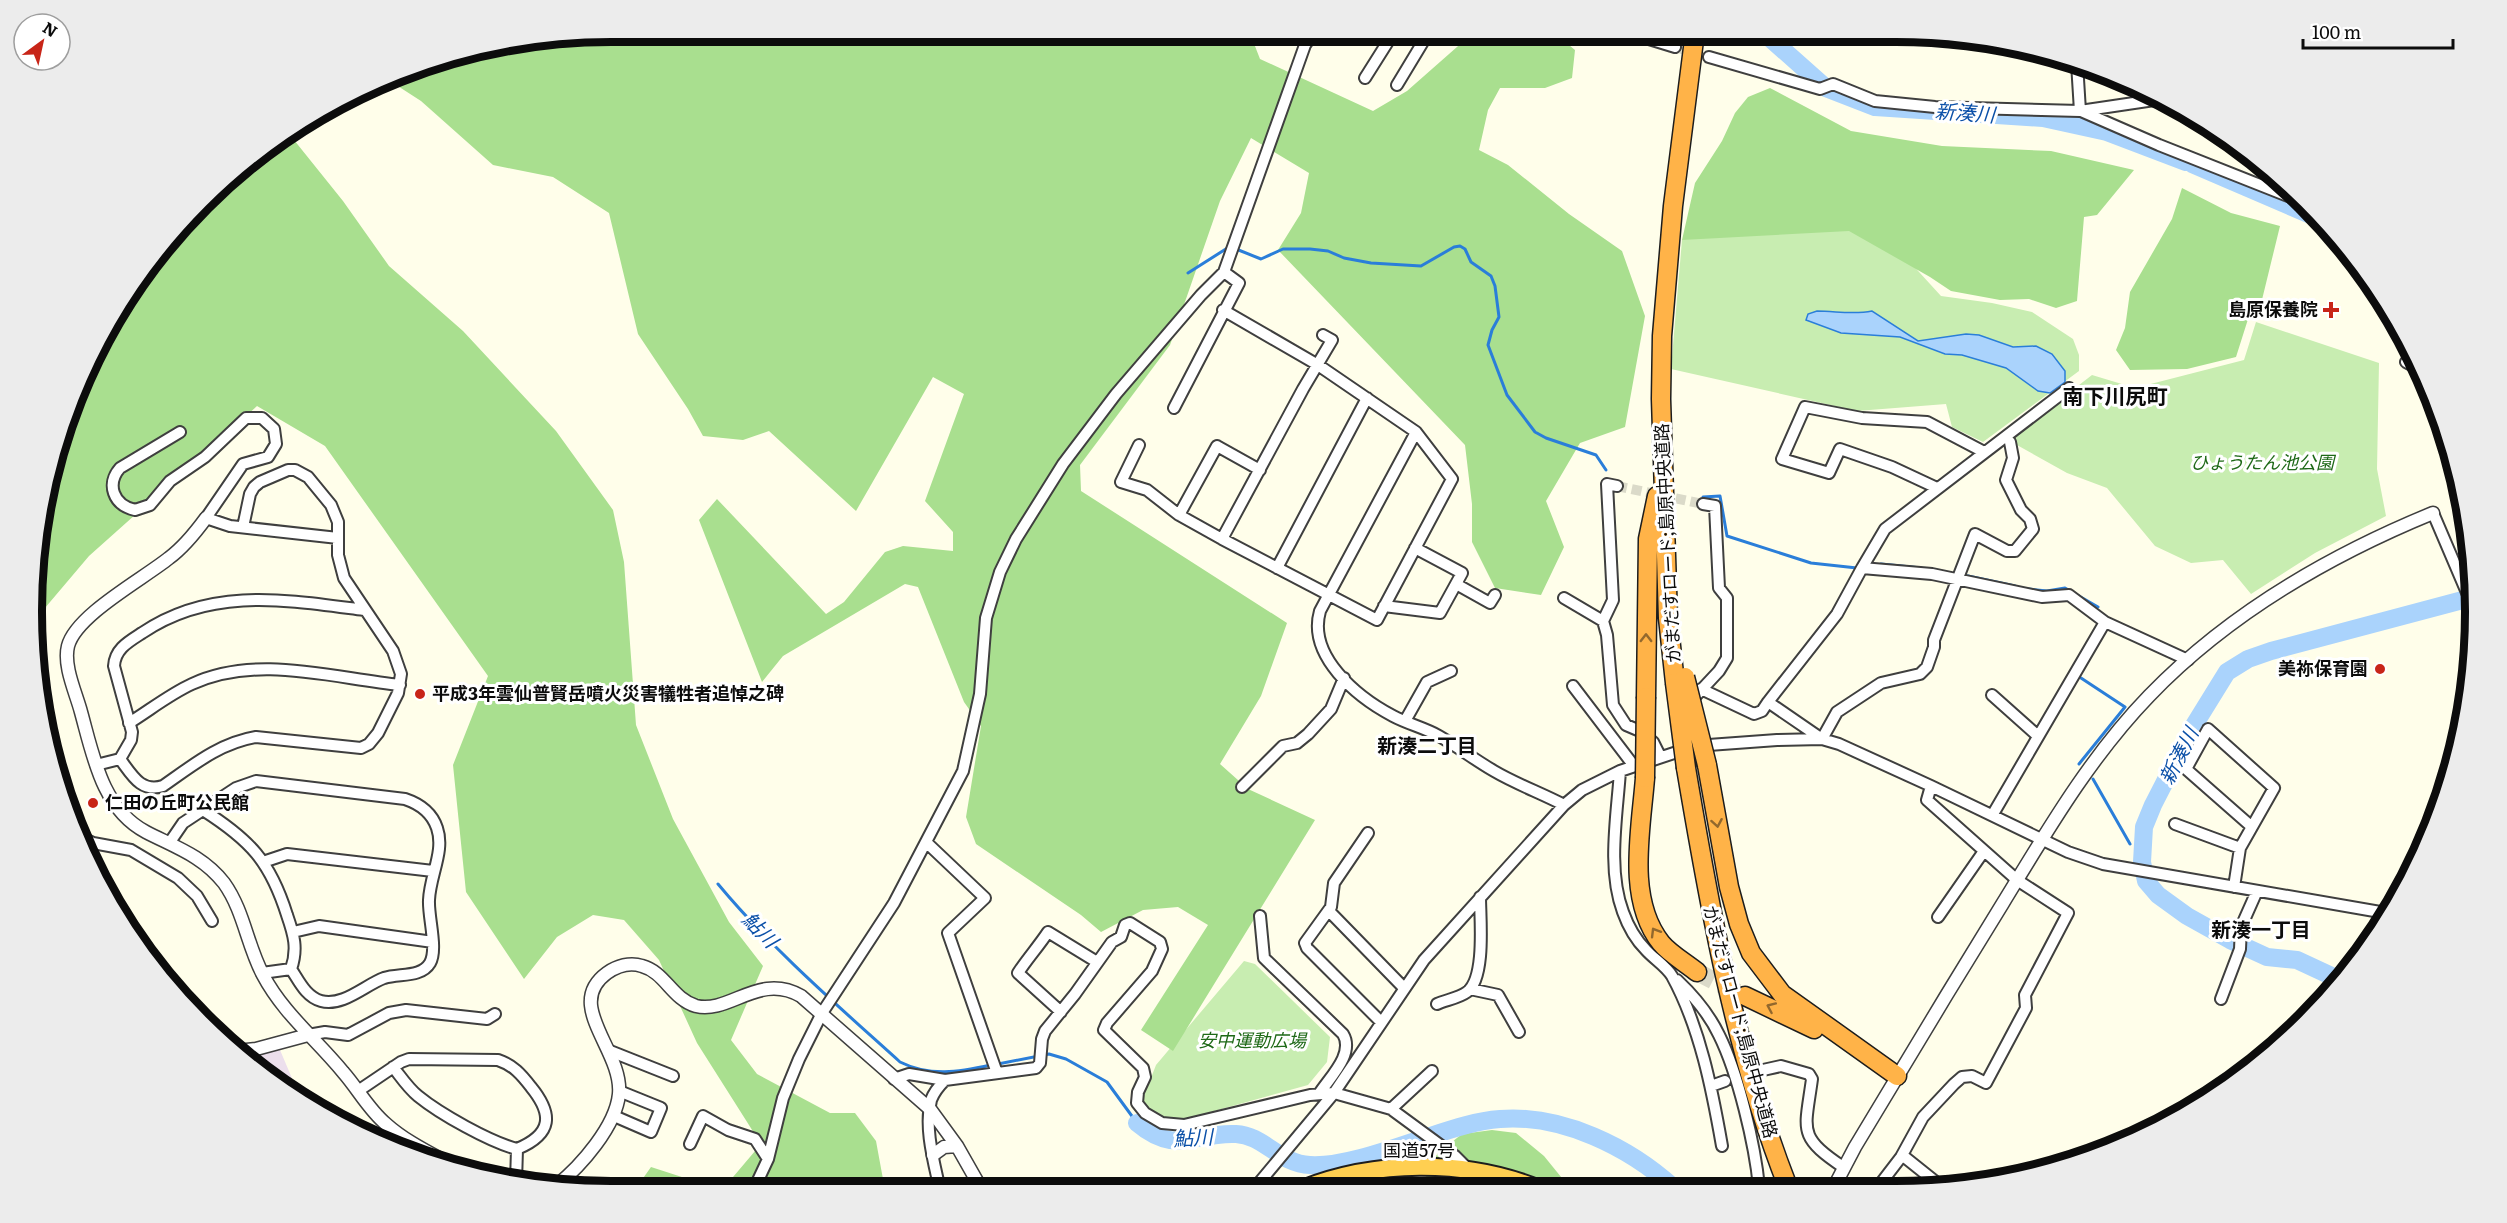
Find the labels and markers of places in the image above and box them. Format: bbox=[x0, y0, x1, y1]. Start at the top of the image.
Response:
place label: 島原保養院 bbox=[2228, 295, 2318, 322]
marker: 島原保養院 bbox=[2322, 301, 2340, 319]
place label: 美祢保育園 bbox=[2278, 654, 2368, 681]
marker: 美祢保育園 bbox=[2373, 662, 2387, 676]
place label: 平成3年雲仙普賢岳噴火災害犠牲者追悼之碑 bbox=[432, 679, 784, 706]
marker: 平成3年雲仙普賢岳噴火災害犠牲者追悼之碑 bbox=[413, 687, 427, 701]
place label: 仁田の丘町公民館 bbox=[105, 788, 249, 815]
marker: 仁田の丘町公民館 bbox=[86, 796, 100, 810]

